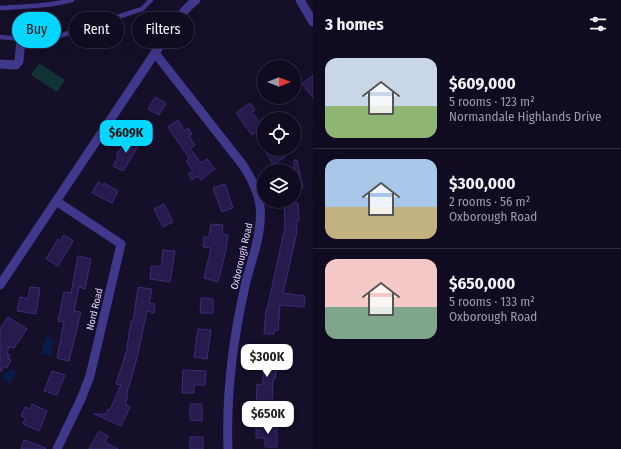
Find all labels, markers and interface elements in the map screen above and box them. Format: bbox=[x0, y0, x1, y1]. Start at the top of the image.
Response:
chip: Buy bbox=[12, 12, 61, 48]
chip: Rent bbox=[69, 12, 124, 48]
chip: Filters bbox=[132, 12, 194, 48]
icon: filters bbox=[587, 13, 609, 35]
text: 3 homes bbox=[325, 14, 384, 35]
north arrow bbox=[257, 60, 301, 104]
map controls bbox=[257, 60, 301, 208]
text: $609,000 bbox=[449, 73, 516, 94]
icon: home bbox=[357, 74, 405, 122]
text: 5 rooms · 123 m² bbox=[449, 94, 535, 109]
text: Normandale Highlands Drive bbox=[449, 109, 601, 124]
button: locate bbox=[257, 112, 301, 156]
pin: $609K bbox=[98, 120, 154, 154]
text: $609K bbox=[109, 125, 143, 140]
button: layers bbox=[257, 164, 301, 208]
text: $300,000 bbox=[449, 173, 516, 194]
icon: home bbox=[357, 175, 405, 223]
text: 2 rooms · 56 m² bbox=[449, 194, 530, 209]
text: Oxborough Road bbox=[449, 209, 537, 224]
street label: Oxborough Road bbox=[228, 222, 255, 291]
text: $650,000 bbox=[449, 273, 515, 294]
icon: home bbox=[357, 275, 405, 323]
street label: Nord Road bbox=[84, 287, 106, 332]
text: 5 rooms · 133 m² bbox=[449, 294, 535, 309]
text: Oxborough Road bbox=[449, 309, 537, 324]
pin: $300K bbox=[239, 344, 295, 378]
text: $300K bbox=[250, 349, 284, 364]
pin: $650K bbox=[240, 401, 296, 435]
text: $650K bbox=[251, 406, 285, 421]

